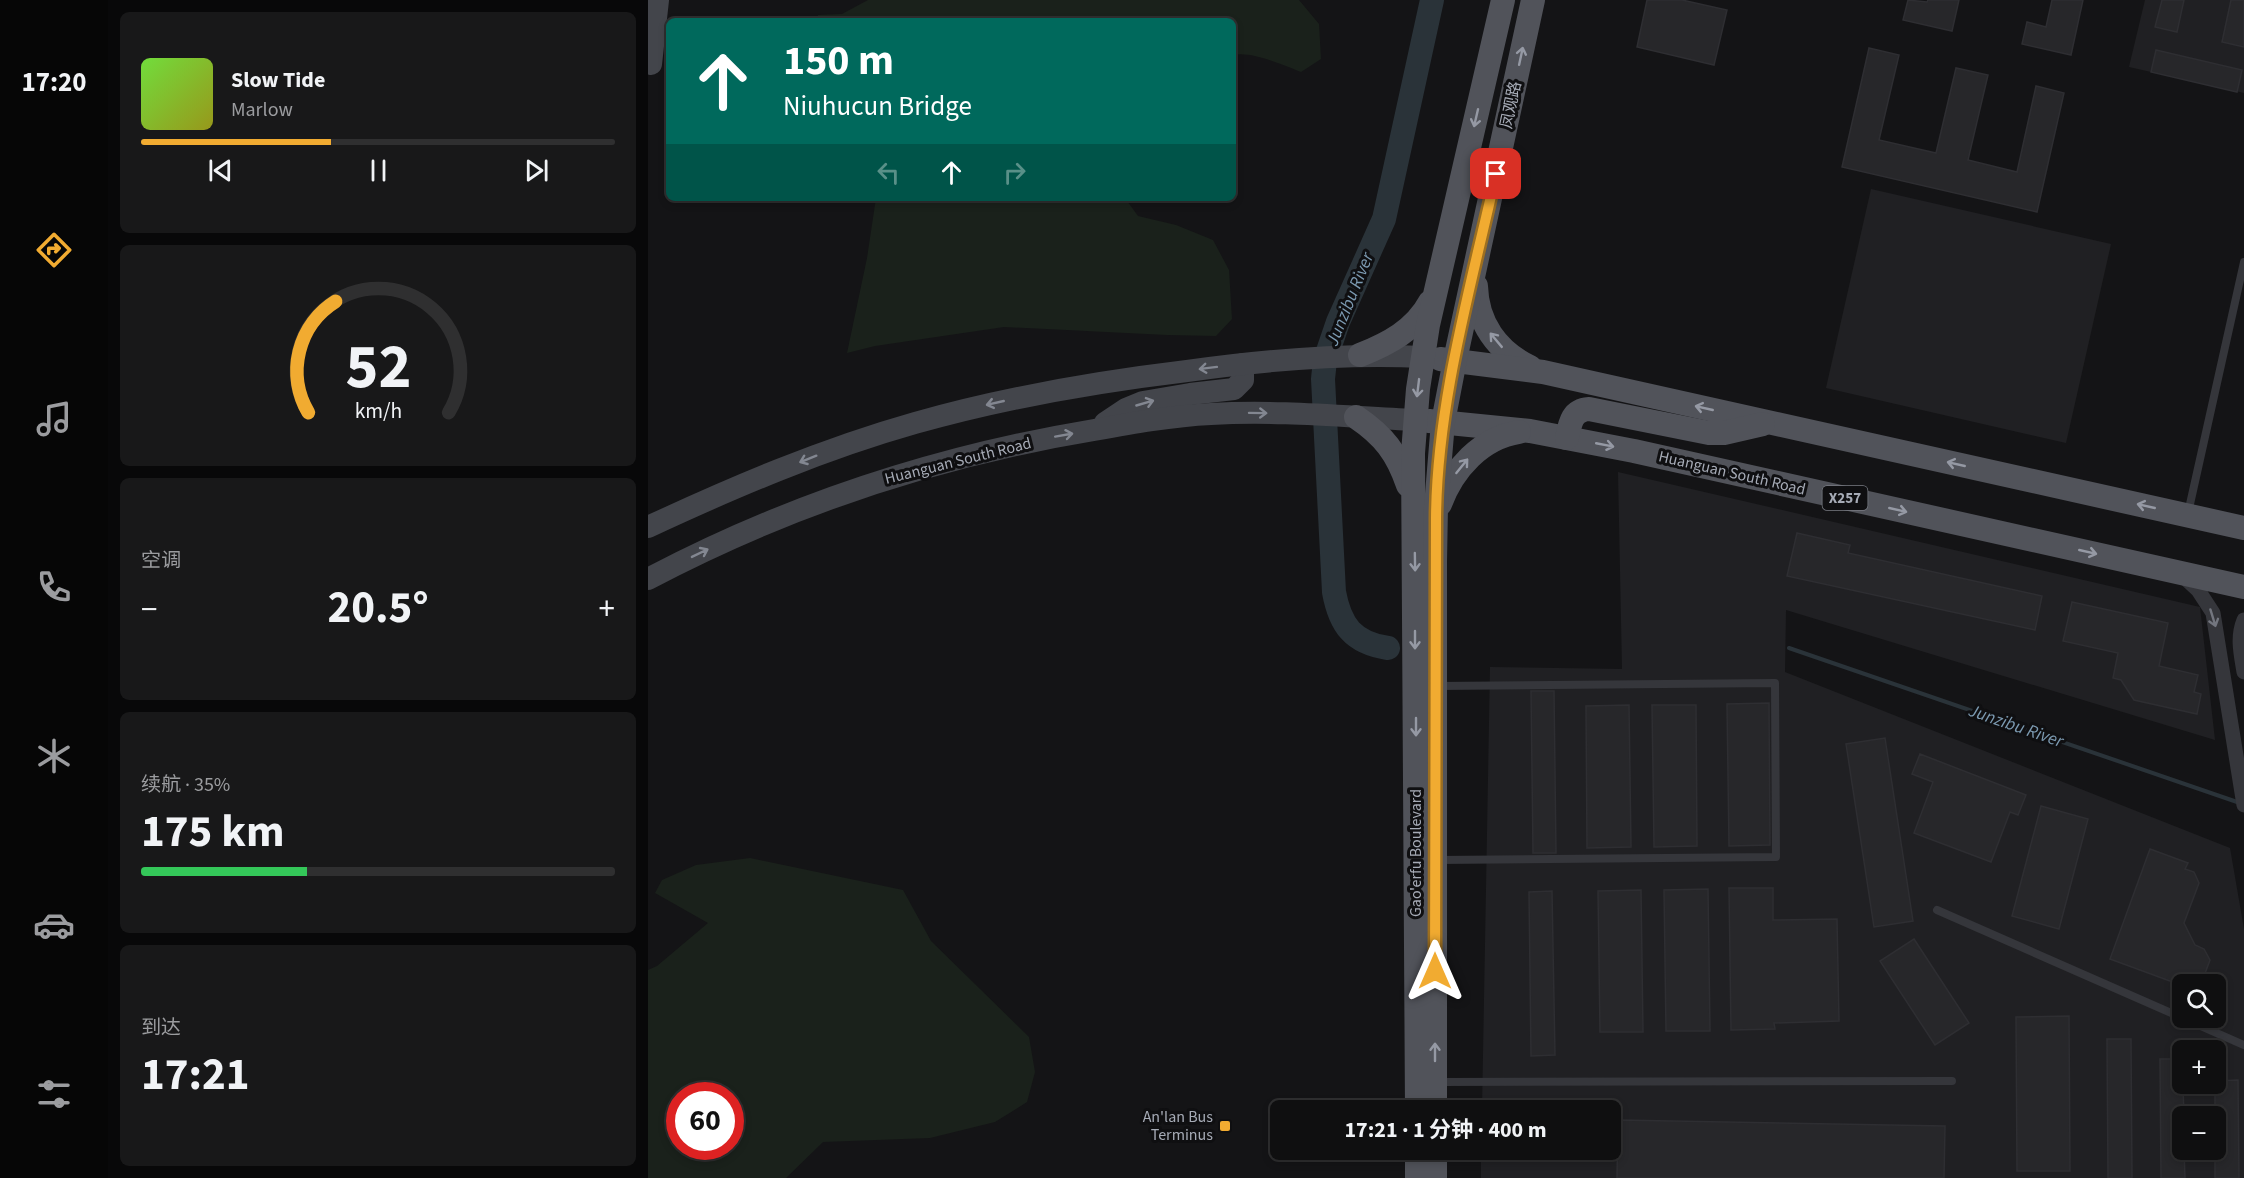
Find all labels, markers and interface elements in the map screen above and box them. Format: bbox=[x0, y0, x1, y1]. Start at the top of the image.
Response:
text: 150 m bbox=[783, 31, 894, 91]
icon: ahead bbox=[684, 42, 762, 120]
one-way arrow bbox=[1516, 47, 1527, 67]
text: 17:20 bbox=[21, 63, 87, 102]
text: Slow Tide bbox=[231, 64, 325, 96]
street label: 凤观路 bbox=[1495, 79, 1527, 131]
text: Niuhucun Bridge bbox=[783, 87, 972, 126]
text: Marlow bbox=[231, 96, 293, 124]
one-way arrow bbox=[1470, 108, 1481, 128]
pin bbox=[1470, 148, 1521, 199]
icon: previous bbox=[204, 154, 237, 187]
icon: pause bbox=[362, 154, 395, 187]
icon: next bbox=[520, 154, 553, 187]
icon: left bbox=[872, 156, 905, 189]
icon: ahead bbox=[935, 156, 968, 189]
icon: right bbox=[998, 156, 1031, 189]
icon: arrive bbox=[1479, 157, 1512, 190]
icon: directions bbox=[33, 229, 75, 271]
water label: Junzibu River bbox=[1320, 248, 1380, 350]
text: 52 bbox=[345, 323, 411, 412]
one-way arrow bbox=[1489, 332, 1502, 348]
one-way arrow bbox=[1198, 363, 1218, 374]
one-way arrow bbox=[1413, 378, 1424, 398]
text: km/h bbox=[354, 396, 402, 427]
one-way arrow bbox=[1135, 397, 1154, 408]
icon: music bbox=[33, 398, 75, 440]
one-way arrow bbox=[985, 398, 1004, 410]
one-way arrow bbox=[1694, 402, 1714, 413]
one-way arrow bbox=[1247, 407, 1267, 419]
one-way arrow bbox=[1054, 429, 1074, 440]
street label: Huanguan South Road bbox=[882, 432, 1034, 490]
one-way arrow bbox=[1595, 440, 1614, 451]
street label: Huanguan South Road bbox=[1656, 445, 1808, 501]
one-way arrow bbox=[799, 454, 818, 465]
one-way arrow bbox=[1946, 458, 1966, 469]
one-way arrow bbox=[1456, 459, 1469, 475]
road number: X257 bbox=[1822, 486, 1868, 510]
one-way arrow bbox=[2137, 500, 2156, 512]
one-way arrow bbox=[1888, 505, 1907, 516]
text: 空调 bbox=[141, 547, 181, 575]
one-way arrow bbox=[691, 547, 709, 559]
one-way arrow bbox=[2079, 547, 2098, 559]
one-way arrow bbox=[1409, 552, 1420, 572]
icon: phone bbox=[33, 566, 75, 608]
text: 20.5° bbox=[327, 576, 429, 640]
text: − bbox=[141, 586, 157, 633]
text: + bbox=[599, 586, 615, 633]
one-way arrow bbox=[2208, 608, 2219, 627]
one-way arrow bbox=[1409, 630, 1421, 650]
water label: Junzibu River bbox=[1964, 698, 2067, 754]
one-way arrow bbox=[1410, 716, 1422, 736]
icon: climate bbox=[33, 735, 75, 777]
text: 续航 · 35% bbox=[141, 771, 230, 799]
street label: Gao'erfu Boulevard bbox=[1405, 789, 1427, 917]
text: 175 km bbox=[141, 800, 285, 864]
icon: car bbox=[33, 904, 75, 946]
position arrow bbox=[1403, 939, 1467, 1003]
map controls bbox=[2172, 974, 2226, 1160]
button: search bbox=[2172, 974, 2226, 1028]
text: 到达 bbox=[141, 1014, 181, 1042]
button: + bbox=[2172, 1040, 2226, 1094]
one-way arrow bbox=[1429, 1042, 1441, 1062]
text: 17:21 bbox=[141, 1043, 250, 1107]
icon: filters bbox=[33, 1073, 75, 1115]
speed limit sign: 60 bbox=[666, 1082, 744, 1160]
place label: An'lan Bus Terminus bbox=[1143, 1106, 1213, 1146]
button: − bbox=[2172, 1106, 2226, 1160]
text: 17:21 · 1 分钟 · 400 m bbox=[1345, 1114, 1546, 1146]
marker: An'lan Bus Terminus bbox=[1218, 1119, 1232, 1133]

